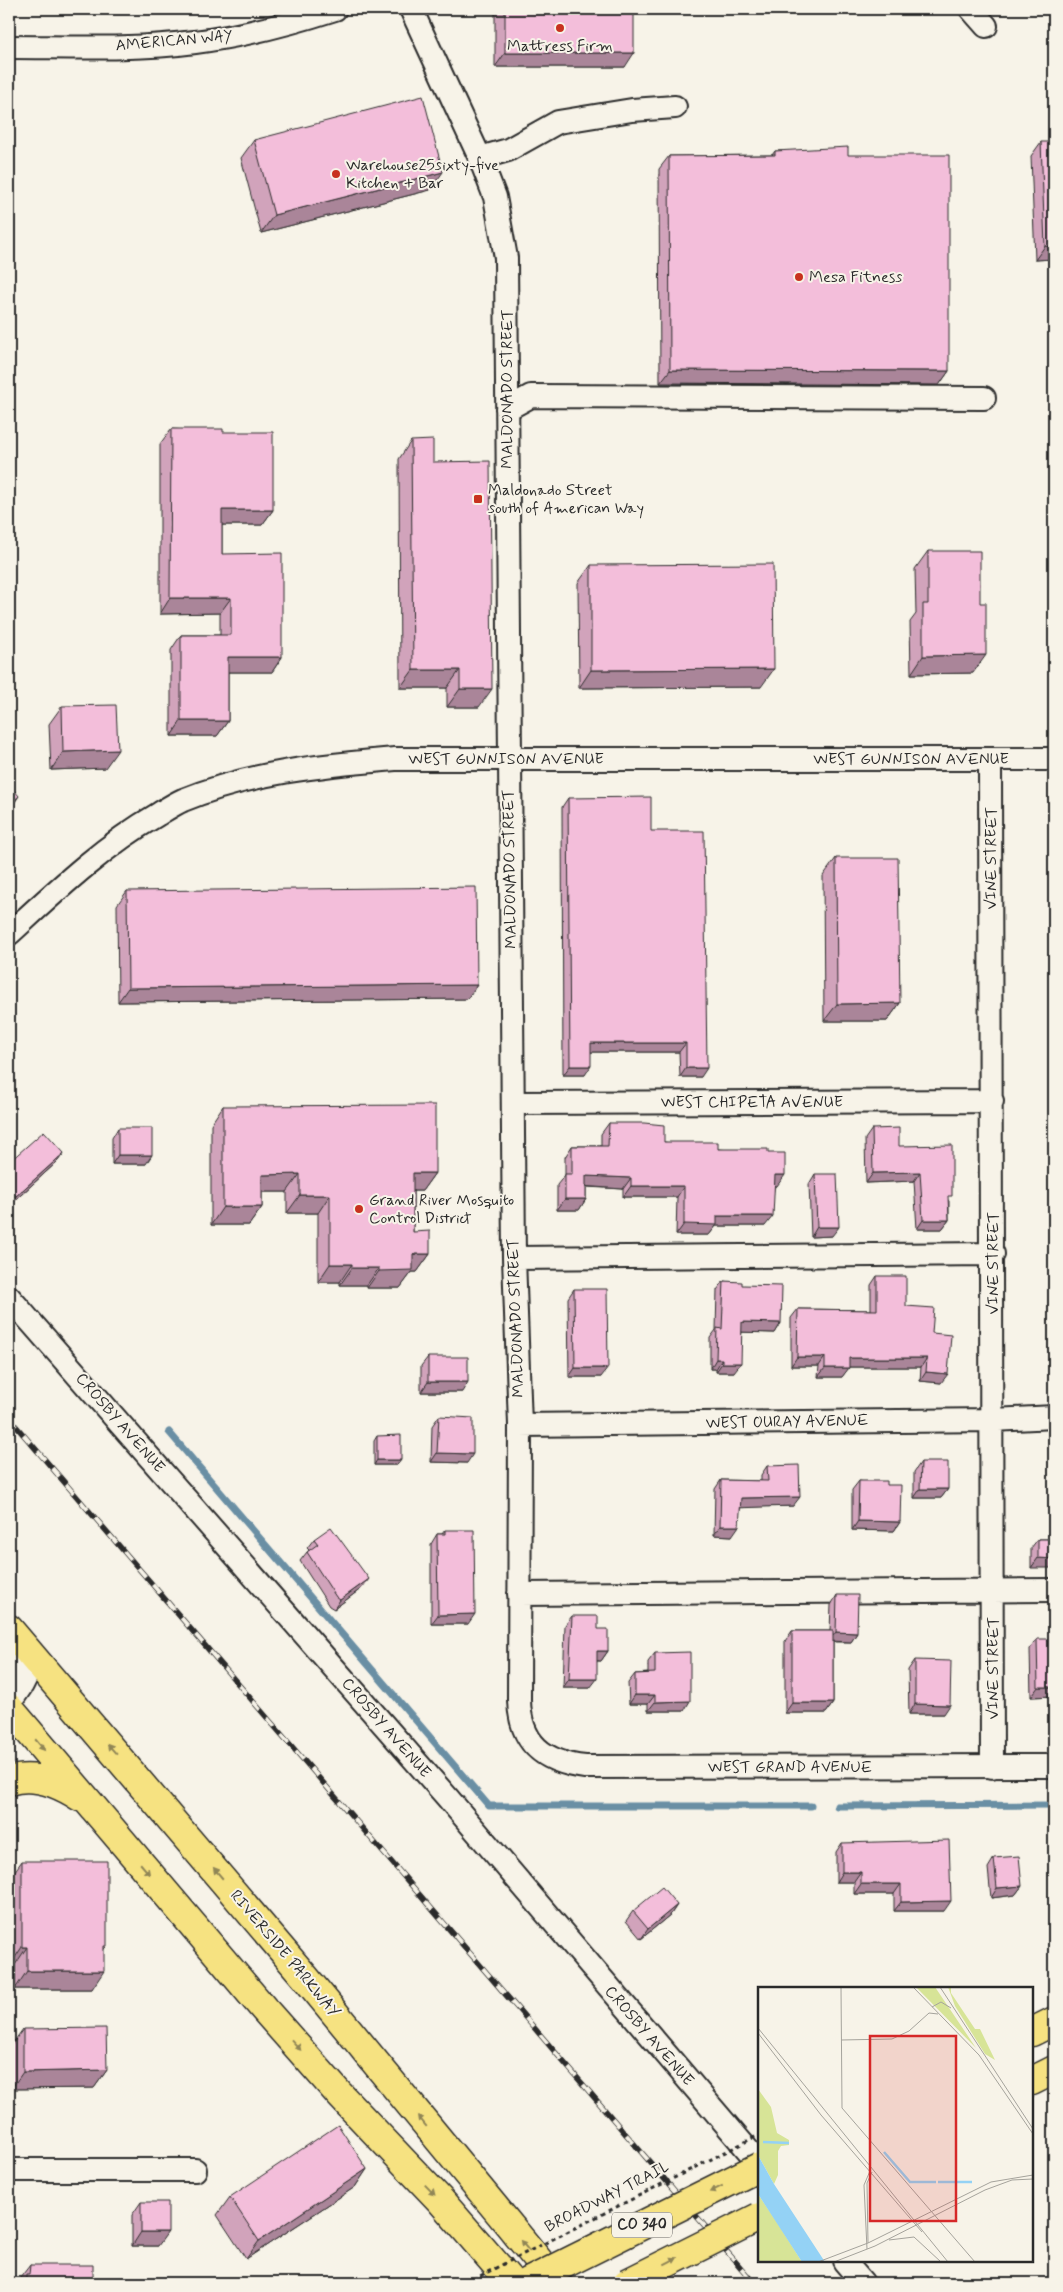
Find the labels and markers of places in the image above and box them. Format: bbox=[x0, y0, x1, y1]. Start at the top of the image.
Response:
marker: Mattress Firm bbox=[554, 22, 566, 34]
place label: Mattress Firm bbox=[507, 36, 613, 57]
place label: Warehouse25sixty-five Kitchen + Bar bbox=[346, 155, 499, 194]
marker: Warehouse25sixty-five Kitchen + Bar bbox=[330, 168, 342, 180]
place label: Mesa Fitness bbox=[809, 267, 902, 288]
marker: Mesa Fitness bbox=[793, 271, 805, 283]
place label: Maldonado Street south of American Way bbox=[488, 480, 644, 519]
marker: Maldonado Street south of American Way bbox=[472, 493, 484, 505]
place label: Grand River Mosquito Control District bbox=[369, 1190, 514, 1229]
marker: Grand River Mosquito Control District bbox=[353, 1203, 365, 1215]

